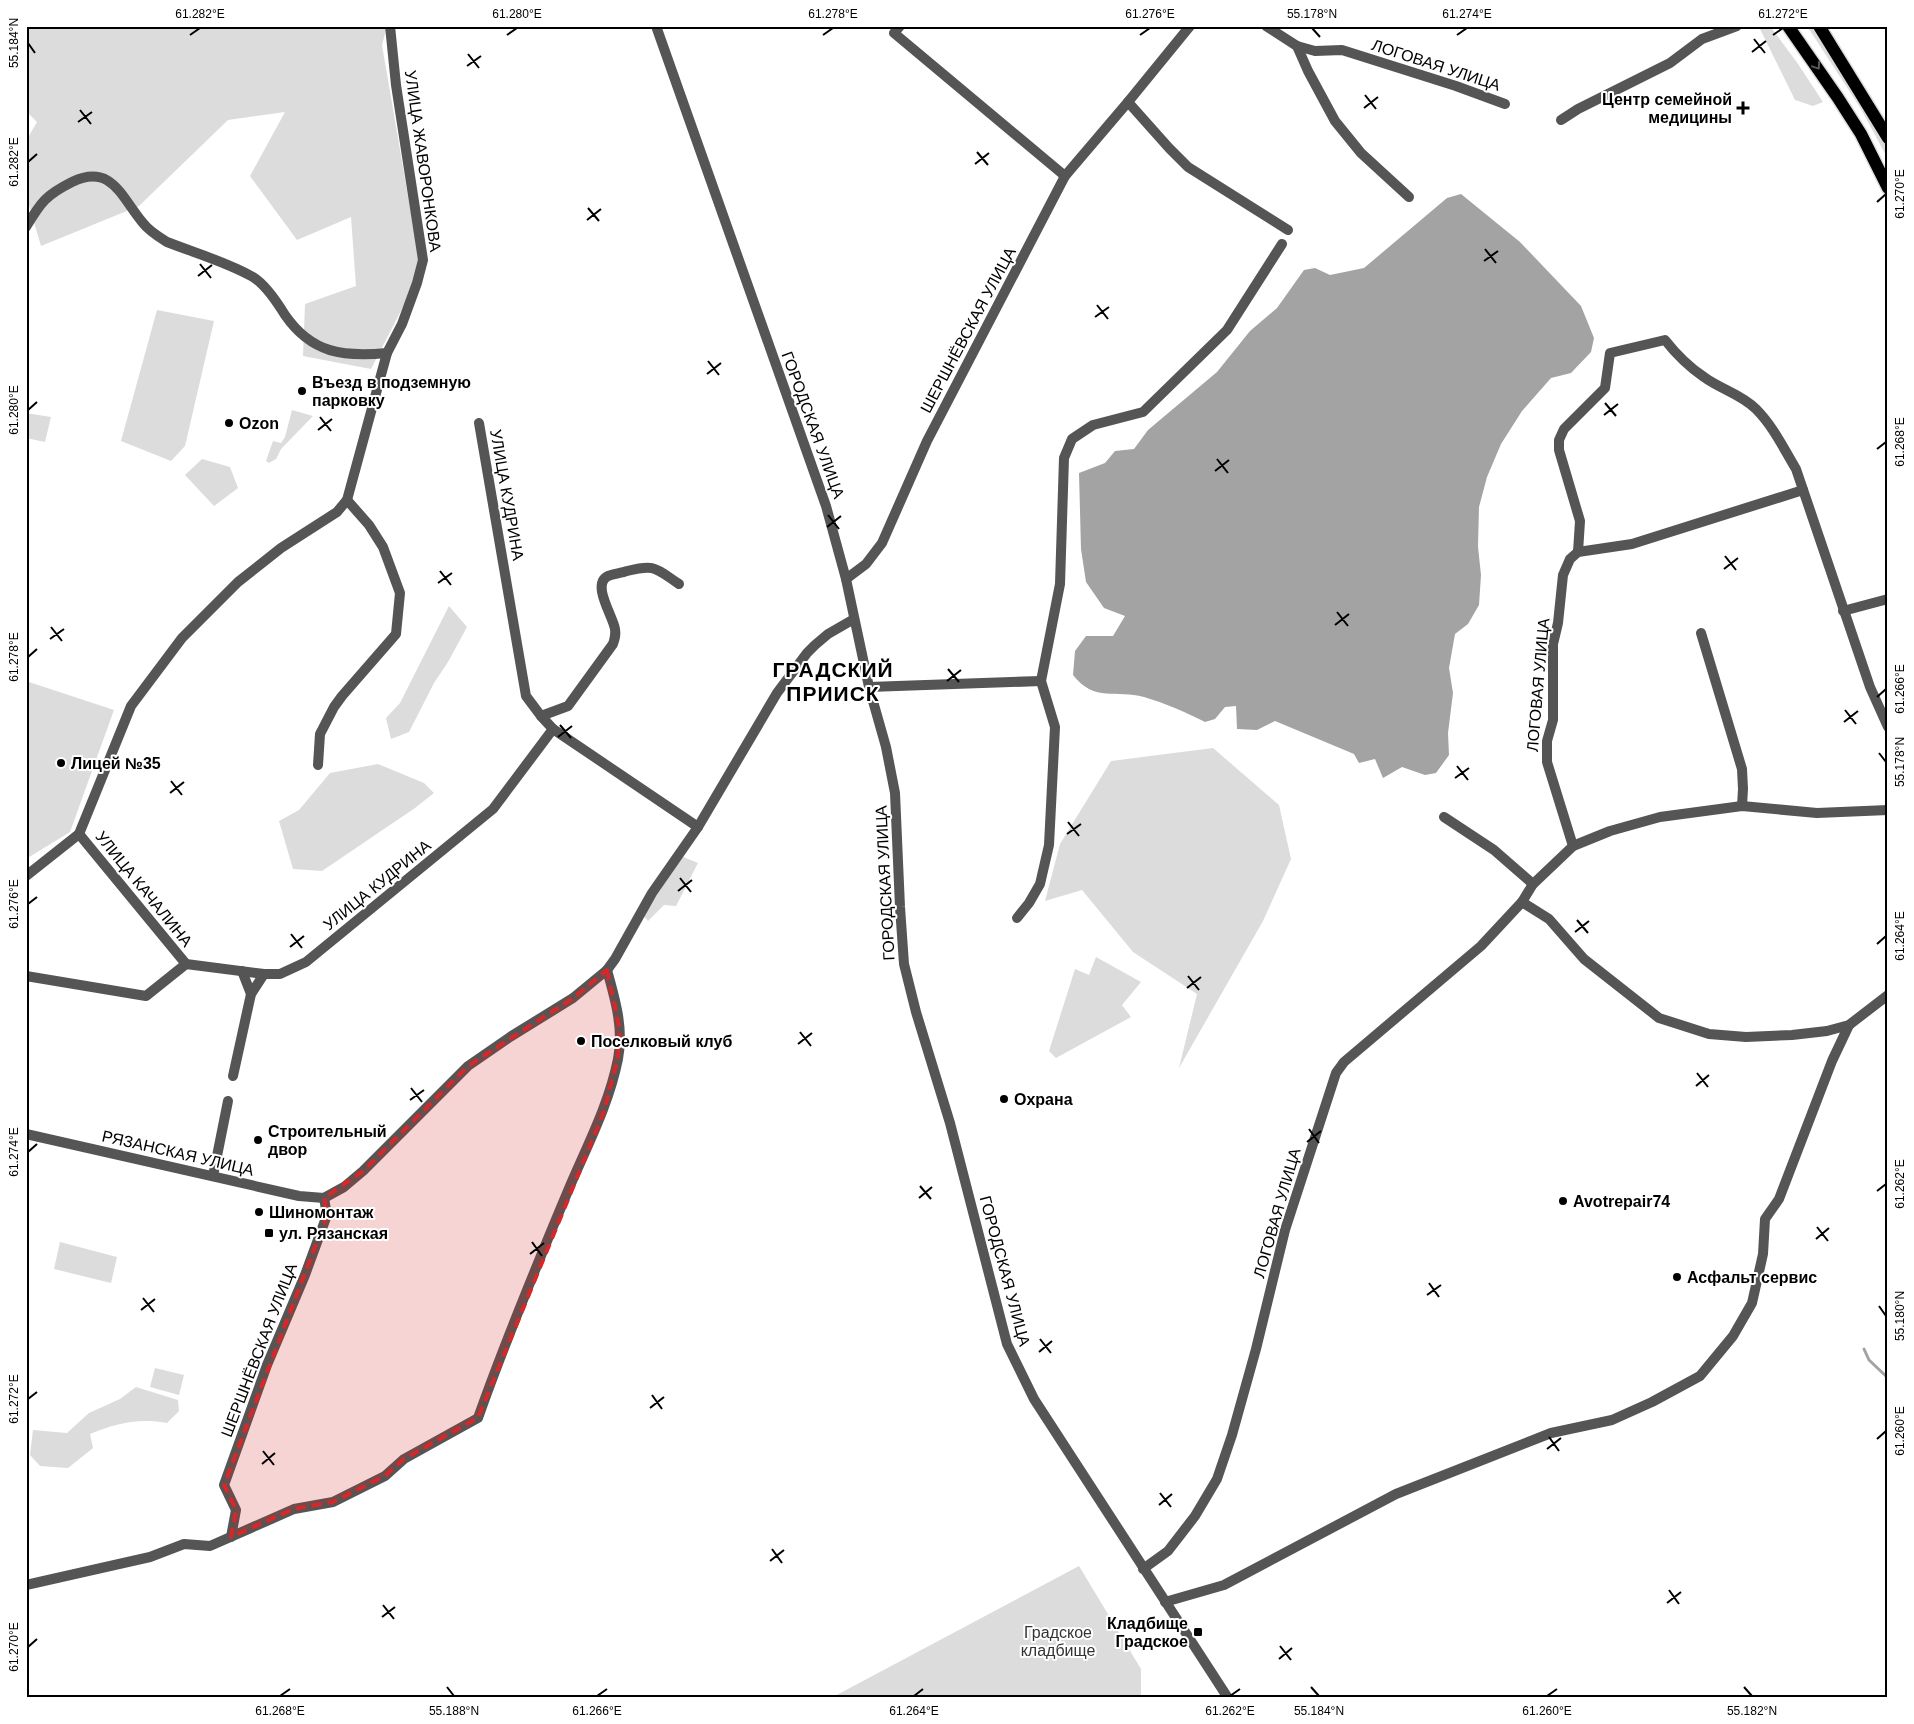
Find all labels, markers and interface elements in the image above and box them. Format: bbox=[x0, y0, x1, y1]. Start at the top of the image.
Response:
text: 61.282°E bbox=[175, 7, 225, 21]
text: 61.280°E bbox=[492, 7, 542, 21]
text: 61.278°E bbox=[808, 7, 858, 21]
text: 61.276°E bbox=[1125, 7, 1175, 21]
text: 55.178°N bbox=[1287, 7, 1337, 21]
text: 61.274°E bbox=[1442, 7, 1492, 21]
text: 61.272°E bbox=[1758, 7, 1808, 21]
text: 55.184°N bbox=[7, 18, 21, 68]
street label: ЛОГОВАЯ УЛИЦА bbox=[1370, 36, 1503, 94]
one-way arrow bbox=[1810, 61, 1820, 70]
street label: УЛИЦА ЖАВОРОНКОВА bbox=[402, 69, 444, 253]
place label: Центр семейной медицины bbox=[1602, 91, 1732, 126]
marker: Центр семейной медицины bbox=[1736, 101, 1750, 115]
text: 61.282°E bbox=[7, 137, 21, 187]
text: 61.270°E bbox=[1893, 169, 1907, 219]
street label: ШЕРШНЁВСКАЯ УЛИЦА bbox=[917, 244, 1019, 416]
street label: ГОРОДСКАЯ УЛИЦА bbox=[778, 349, 848, 501]
place label: Въезд в подземную парковку bbox=[312, 374, 471, 409]
text: 61.280°E bbox=[7, 385, 21, 435]
marker: Въезд в подземную парковку bbox=[296, 385, 308, 397]
place label: Ozon bbox=[239, 415, 279, 432]
marker: Ozon bbox=[223, 417, 235, 429]
text: 61.268°E bbox=[1893, 417, 1907, 467]
street label: УЛИЦА КУДРИНА bbox=[487, 428, 527, 562]
street label: ЛОГОВАЯ УЛИЦА bbox=[1524, 617, 1552, 753]
text: 61.278°E bbox=[7, 632, 21, 682]
district label: ГРАДСКИЙ ПРИИСК bbox=[772, 658, 894, 705]
text: 61.266°E bbox=[1893, 664, 1907, 714]
text: 55.178°N bbox=[1893, 737, 1907, 787]
place label: Лицей №35 bbox=[71, 755, 161, 772]
marker: Лицей №35 bbox=[55, 757, 67, 769]
street label: ГОРОДСКАЯ УЛИЦА bbox=[872, 805, 898, 961]
street label: УЛИЦА КАЧАЛИНА bbox=[92, 828, 196, 950]
street label: УЛИЦА КУДРИНА bbox=[320, 836, 434, 933]
text: 61.276°E bbox=[7, 879, 21, 929]
text: 61.264°E bbox=[1893, 911, 1907, 961]
place label: Поселковый клуб bbox=[591, 1033, 732, 1050]
marker: Поселковый клуб bbox=[575, 1035, 587, 1047]
place label: Охрана bbox=[1014, 1091, 1073, 1108]
marker: Охрана bbox=[998, 1093, 1010, 1105]
place label: Строительный двор bbox=[268, 1123, 387, 1158]
text: 61.274°E bbox=[7, 1127, 21, 1177]
street label: РЯЗАНСКАЯ УЛИЦА bbox=[100, 1127, 256, 1179]
marker: Строительный двор bbox=[252, 1134, 264, 1146]
street label: ЛОГОВАЯ УЛИЦА bbox=[1250, 1146, 1304, 1280]
text: 61.262°E bbox=[1893, 1159, 1907, 1209]
place label: Avotrepair74 bbox=[1573, 1193, 1670, 1210]
street label: ГОРОДСКАЯ УЛИЦА bbox=[977, 1194, 1033, 1348]
marker: Avotrepair74 bbox=[1557, 1195, 1569, 1207]
place label: Шиномонтаж bbox=[269, 1204, 374, 1221]
marker: Шиномонтаж bbox=[253, 1206, 265, 1218]
place label: ул. Рязанская bbox=[279, 1225, 388, 1242]
marker: ул. Рязанская bbox=[263, 1227, 275, 1239]
street label: ШЕРШНЁВСКАЯ УЛИЦА bbox=[218, 1260, 300, 1439]
place label: Асфальт сервис bbox=[1687, 1269, 1817, 1286]
marker: Асфальт сервис bbox=[1671, 1271, 1683, 1283]
text: 55.180°N bbox=[1893, 1291, 1907, 1341]
text: 61.272°E bbox=[7, 1374, 21, 1424]
text: 61.260°E bbox=[1893, 1406, 1907, 1456]
place label: Кладбище Градское bbox=[1107, 1615, 1188, 1650]
text: 61.270°E bbox=[7, 1622, 21, 1672]
park label: Градское кладбище bbox=[1021, 1624, 1095, 1659]
marker: Кладбище Градское bbox=[1192, 1626, 1204, 1638]
text: 61.268°E bbox=[255, 1704, 305, 1718]
text: 55.188°N bbox=[429, 1704, 479, 1718]
text: 61.266°E bbox=[572, 1704, 622, 1718]
text: 61.264°E bbox=[889, 1704, 939, 1718]
text: 61.262°E bbox=[1205, 1704, 1255, 1718]
text: 55.184°N bbox=[1294, 1704, 1344, 1718]
text: 61.260°E bbox=[1522, 1704, 1572, 1718]
text: 55.182°N bbox=[1727, 1704, 1777, 1718]

